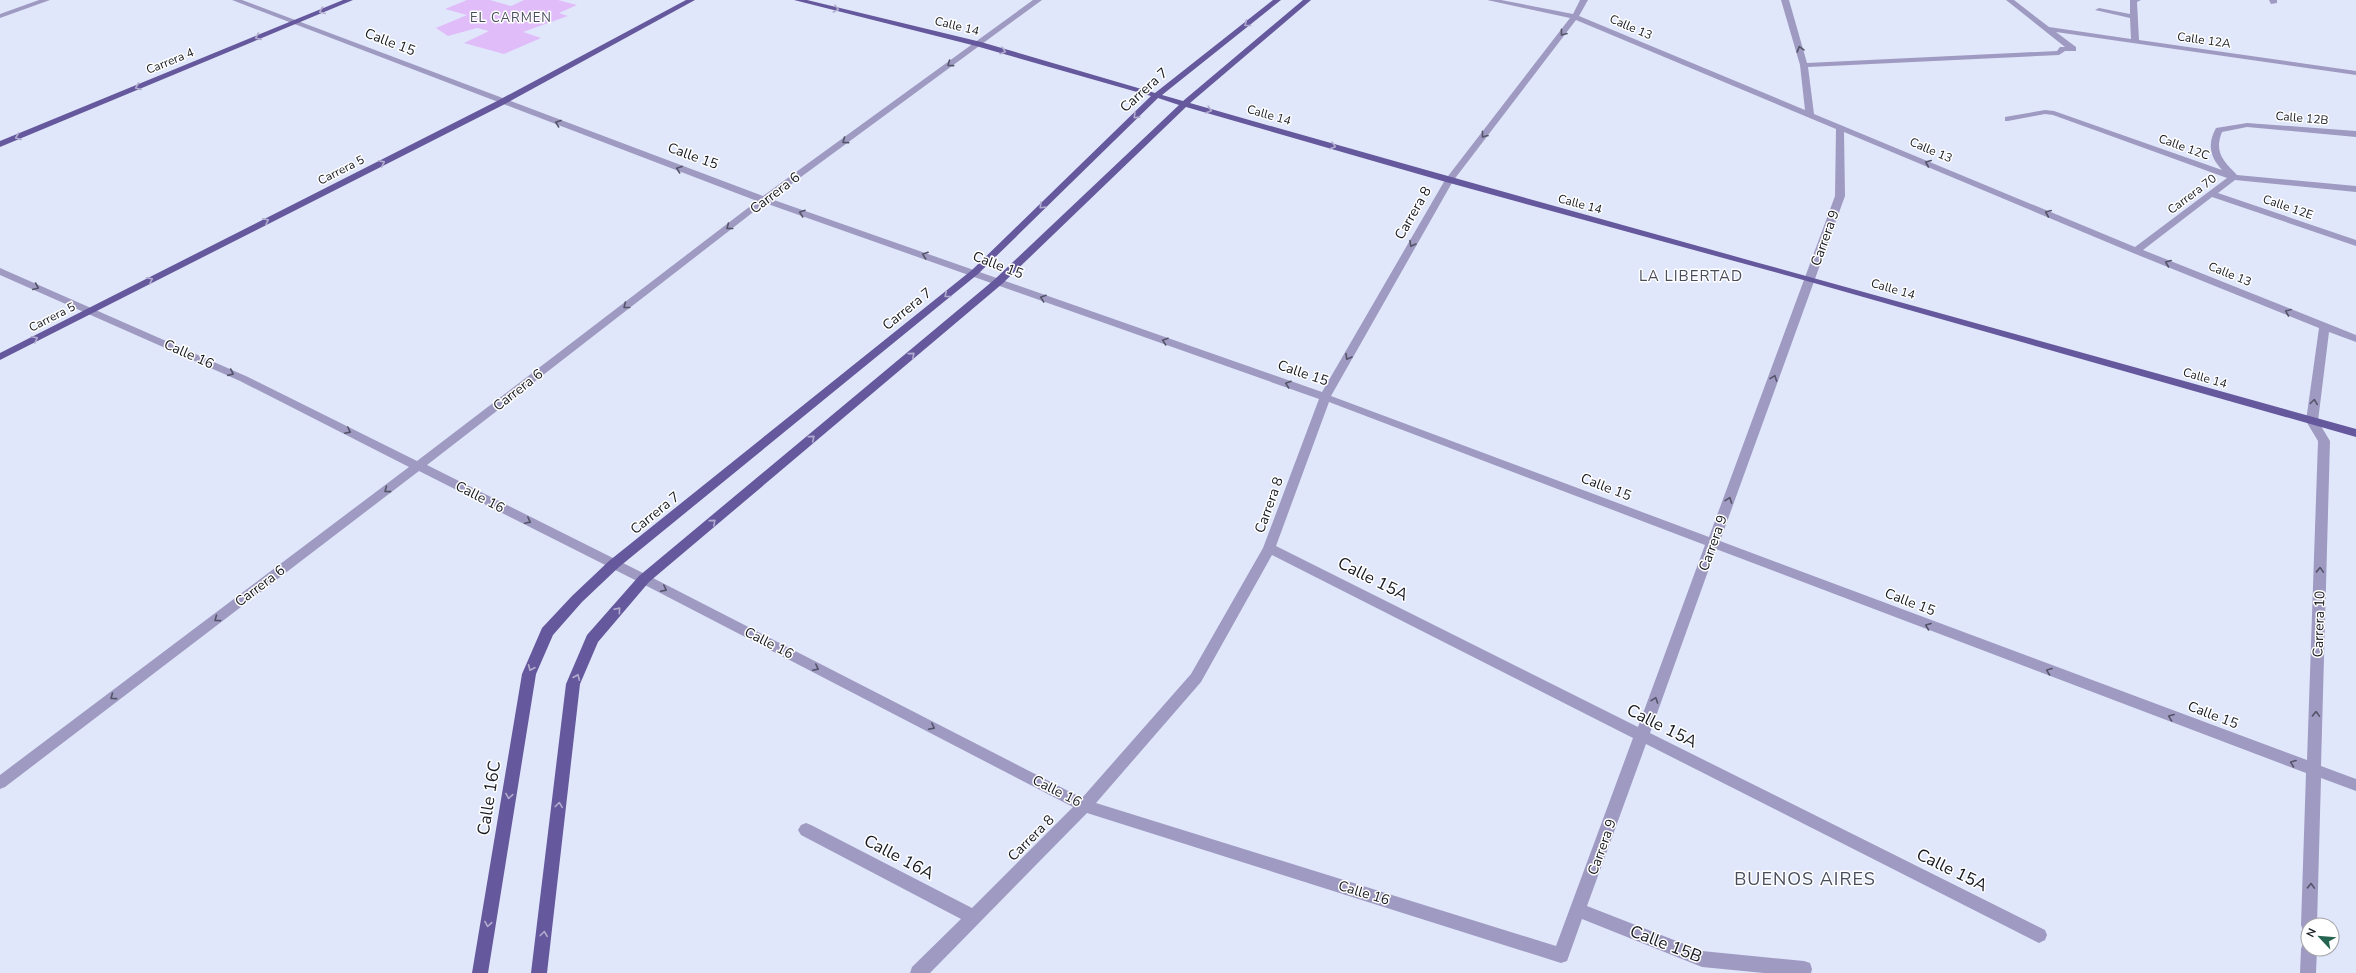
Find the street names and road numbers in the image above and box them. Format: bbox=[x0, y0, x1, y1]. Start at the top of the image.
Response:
street label: Calle 13 bbox=[1607, 11, 1655, 43]
street label: Calle 14 bbox=[933, 13, 981, 39]
street label: Calle 15 bbox=[362, 24, 418, 60]
street label: Calle 12A bbox=[2176, 28, 2232, 52]
street label: Carrera 4 bbox=[144, 44, 196, 78]
street label: Carrera 7 bbox=[1116, 63, 1172, 117]
street label: Calle 14 bbox=[1245, 101, 1293, 129]
street label: Calle 12B bbox=[2275, 108, 2329, 128]
street label: Calle 12C bbox=[2156, 130, 2212, 164]
street label: Calle 13 bbox=[1907, 134, 1955, 166]
street label: Calle 15 bbox=[665, 138, 721, 174]
street label: Carrera 5 bbox=[315, 152, 367, 188]
street label: Carrera 6 bbox=[746, 168, 804, 218]
street label: Carrera 70 bbox=[2164, 170, 2220, 218]
street label: Carrera 8 bbox=[1390, 183, 1436, 243]
street label: Calle 14 bbox=[1556, 190, 1604, 218]
street label: Calle 12E bbox=[2261, 191, 2315, 223]
street label: Carrera 9 bbox=[1806, 207, 1844, 269]
street label: Calle 15 bbox=[970, 247, 1026, 283]
street label: Calle 13 bbox=[2206, 258, 2254, 290]
street label: Calle 14 bbox=[1869, 275, 1917, 303]
street label: Carrera 7 bbox=[878, 283, 936, 335]
street label: Carrera 5 bbox=[26, 299, 78, 335]
street label: Calle 16 bbox=[161, 335, 217, 373]
street label: Calle 15 bbox=[1275, 355, 1331, 391]
street label: Calle 14 bbox=[2181, 364, 2229, 392]
street label: Carrera 6 bbox=[489, 365, 547, 415]
street label: Calle 15 bbox=[1578, 469, 1634, 505]
street label: Carrera 8 bbox=[1250, 474, 1288, 536]
street label: Calle 16 bbox=[452, 477, 508, 517]
street label: Carrera 7 bbox=[626, 487, 684, 539]
street label: Carrera 9 bbox=[1694, 512, 1732, 574]
street label: Calle 15A bbox=[1334, 551, 1413, 607]
street label: Carrera 6 bbox=[231, 561, 289, 611]
street label: Calle 15 bbox=[1882, 584, 1938, 620]
street label: Carrera 10 bbox=[2308, 590, 2330, 658]
street label: Calle 16 bbox=[741, 623, 797, 663]
street label: Calle 15 bbox=[2185, 697, 2241, 733]
street label: Calle 15A bbox=[1623, 698, 1702, 754]
street label: Calle 16C bbox=[472, 759, 506, 837]
street label: Calle 16 bbox=[1029, 771, 1085, 811]
street label: Carrera 8 bbox=[1004, 811, 1058, 865]
street label: Carrera 9 bbox=[1583, 816, 1621, 878]
street label: Calle 16A bbox=[860, 829, 939, 885]
street label: Calle 15A bbox=[1913, 843, 1992, 897]
street label: Calle 16 bbox=[1336, 876, 1392, 910]
street label: Calle 15B bbox=[1627, 920, 1705, 968]

